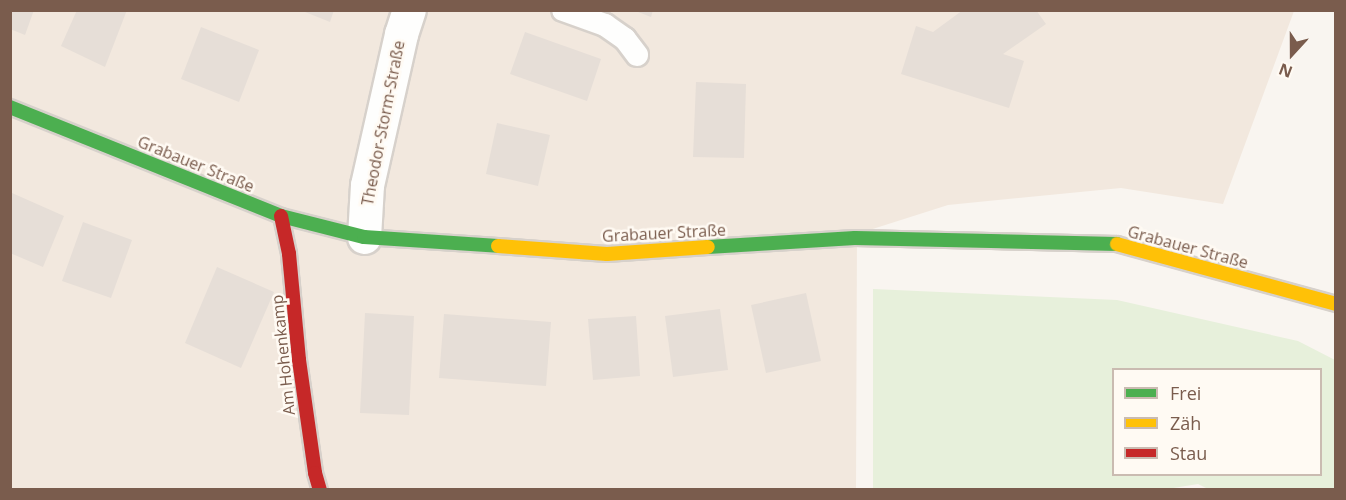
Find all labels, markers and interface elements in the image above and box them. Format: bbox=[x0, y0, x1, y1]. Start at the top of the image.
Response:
north arrow bbox=[1262, 24, 1322, 84]
street label: Theodor-Storm-Straße bbox=[358, 39, 408, 207]
text: N bbox=[1276, 58, 1296, 83]
street label: Grabauer Straße bbox=[135, 132, 257, 196]
street label: Grabauer Straße bbox=[602, 220, 726, 246]
street label: Grabauer Straße bbox=[1126, 222, 1250, 272]
street label: Am Hohenkamp bbox=[267, 294, 299, 416]
legend bbox=[1112, 368, 1322, 476]
text: Frei bbox=[1170, 381, 1201, 405]
text: Zäh bbox=[1170, 411, 1201, 435]
text: Stau bbox=[1170, 441, 1207, 465]

